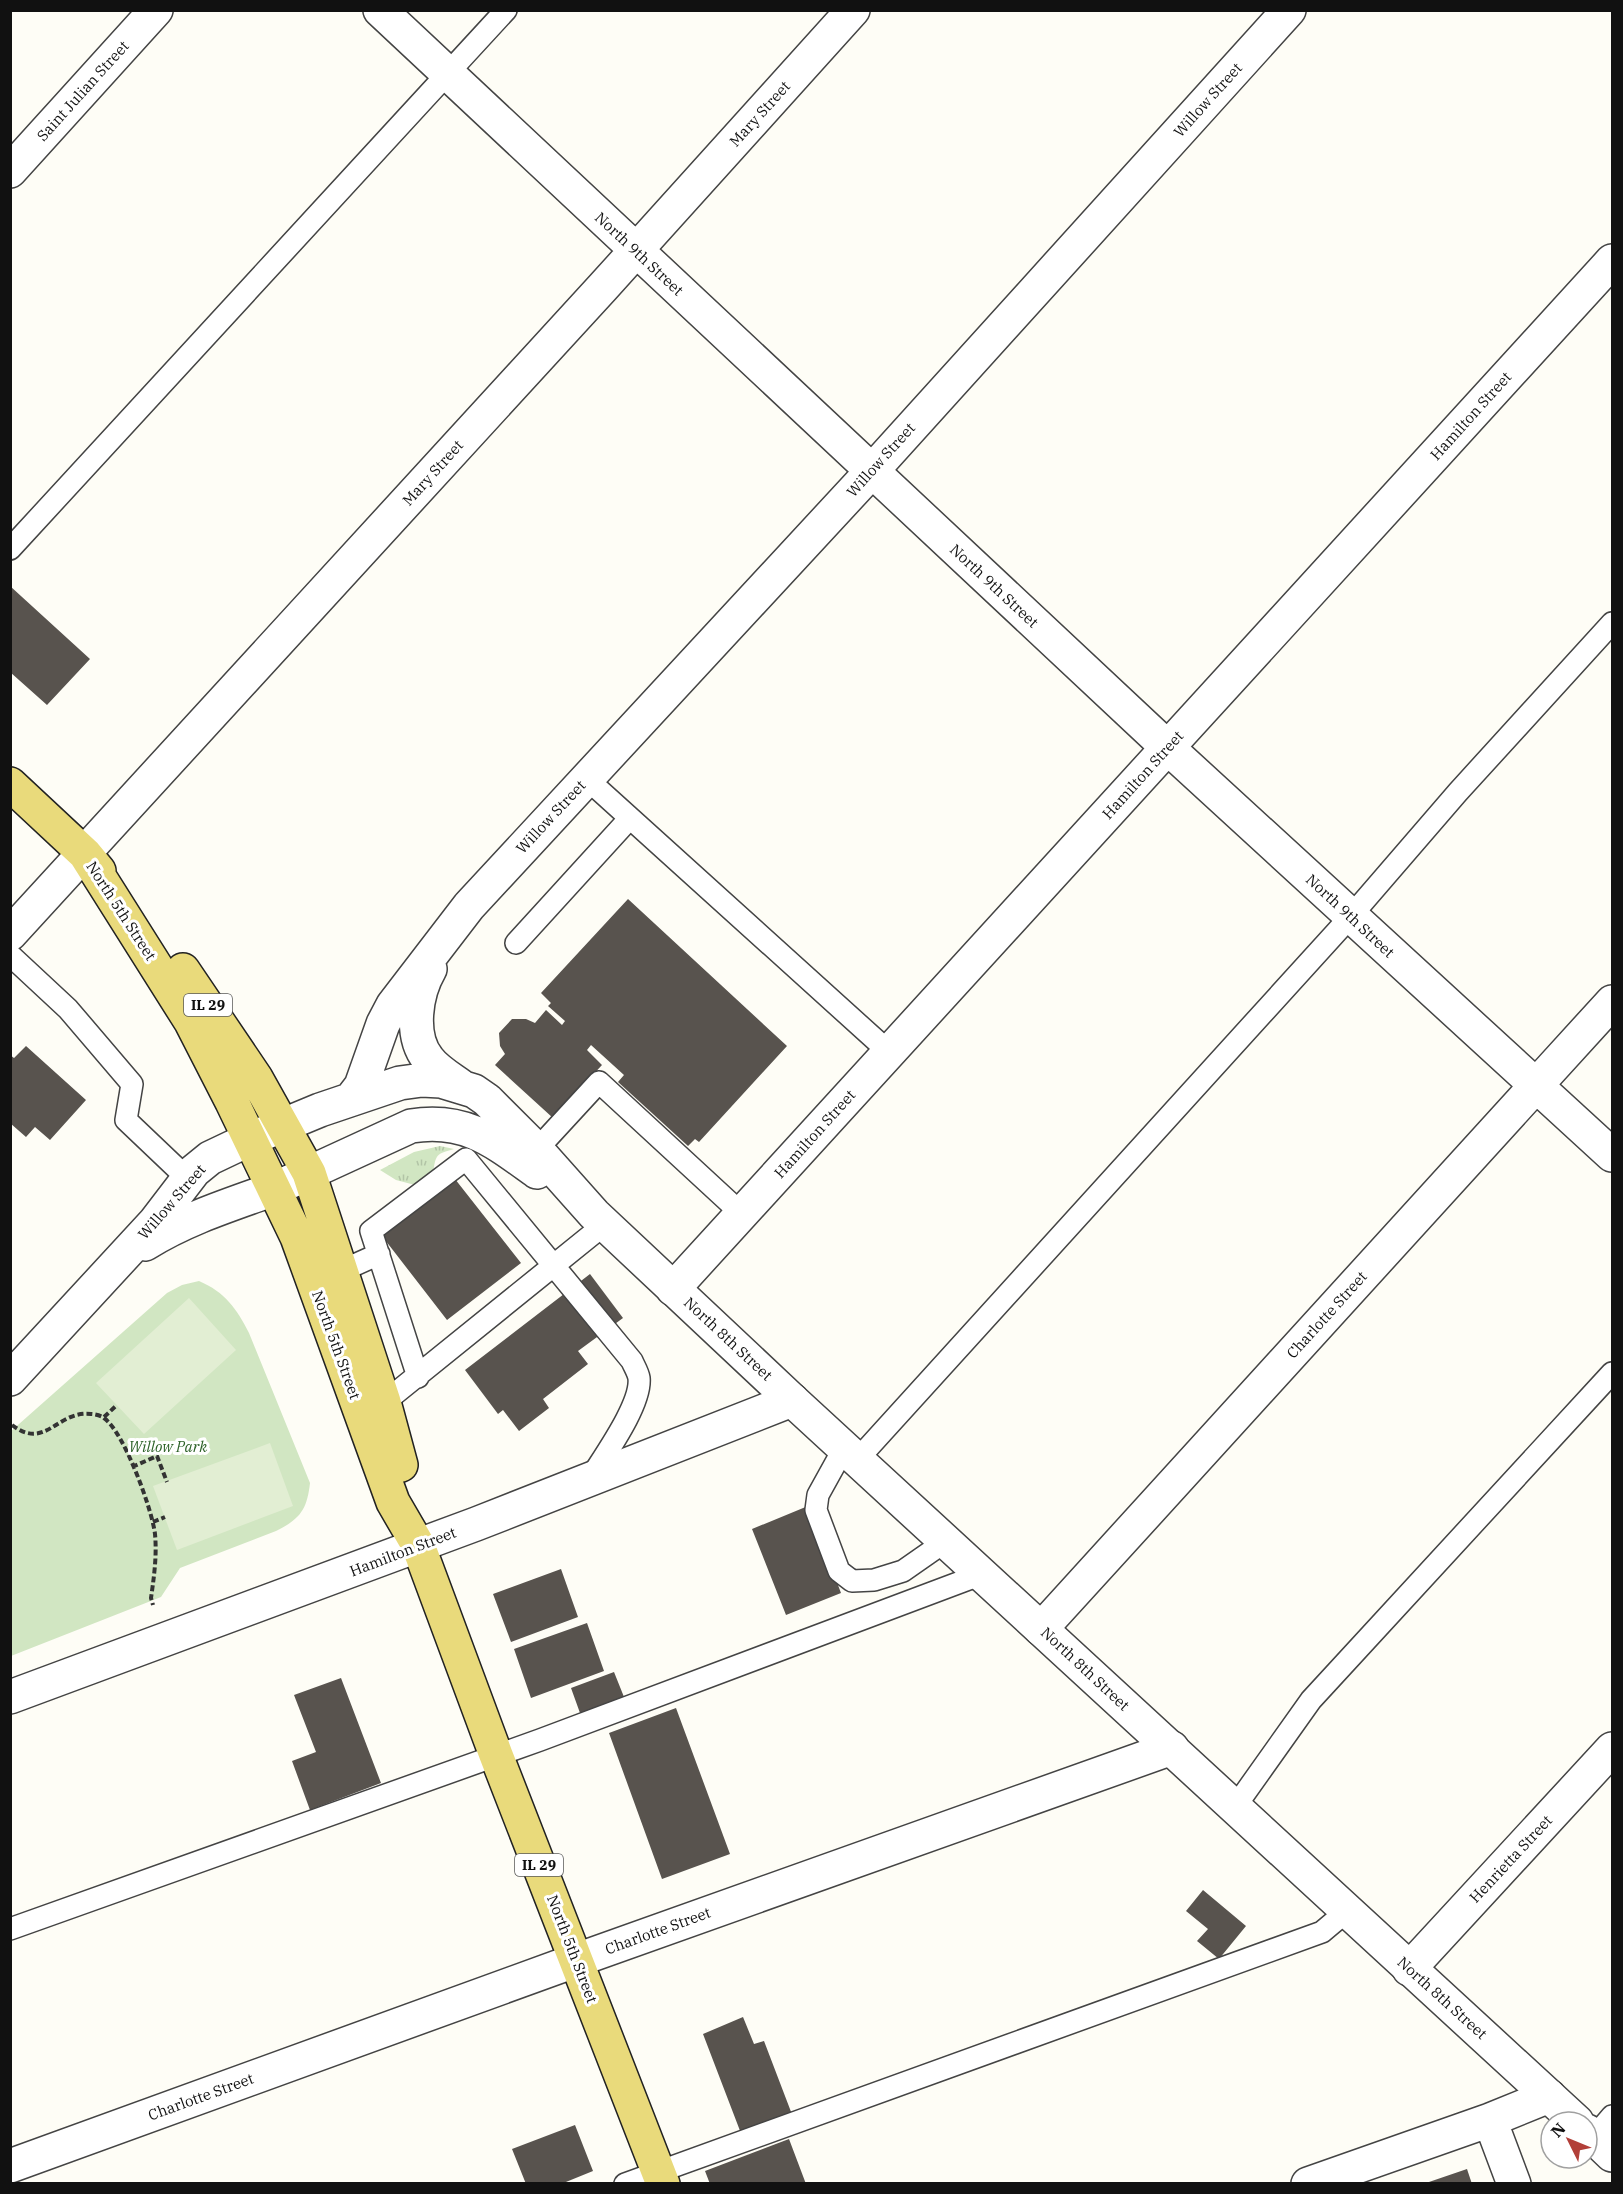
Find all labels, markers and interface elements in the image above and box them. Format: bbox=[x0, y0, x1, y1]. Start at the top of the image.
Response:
street label: Saint Julian Street bbox=[32, 36, 133, 145]
street label: Willow Street bbox=[1169, 59, 1246, 141]
street label: Mary Street bbox=[725, 77, 794, 150]
street label: North 9th Street bbox=[591, 208, 688, 300]
street label: Hamilton Street bbox=[1426, 368, 1515, 464]
street label: Willow Street bbox=[842, 419, 919, 501]
street label: Mary Street bbox=[398, 436, 467, 509]
street label: North 9th Street bbox=[946, 540, 1043, 632]
street label: Hamilton Street bbox=[1098, 727, 1187, 823]
street label: Willow Street bbox=[512, 776, 590, 857]
street label: North 5th Street bbox=[82, 858, 161, 964]
street label: North 9th Street bbox=[1302, 870, 1399, 962]
road number: IL 29 bbox=[184, 994, 232, 1016]
street label: Hamilton Street bbox=[770, 1086, 859, 1182]
street label: Willow Street bbox=[134, 1160, 210, 1243]
street label: Charlotte Street bbox=[1282, 1267, 1371, 1362]
street label: North 5th Street bbox=[308, 1288, 365, 1402]
street label: North 8th Street bbox=[680, 1293, 777, 1385]
park label: Willow Park bbox=[129, 1437, 207, 1456]
street label: Hamilton Street bbox=[347, 1523, 459, 1581]
street label: North 8th Street bbox=[1037, 1623, 1134, 1715]
street label: Henrietta Street bbox=[1465, 1811, 1556, 1906]
road number: IL 29 bbox=[515, 1854, 563, 1876]
street label: North 5th Street bbox=[543, 1892, 602, 2006]
street label: Charlotte Street bbox=[602, 1903, 713, 1958]
street label: North 8th Street bbox=[1394, 1952, 1491, 2043]
street label: Charlotte Street bbox=[145, 2069, 256, 2124]
north arrow bbox=[1539, 2110, 1599, 2170]
text: N bbox=[1546, 2118, 1570, 2141]

